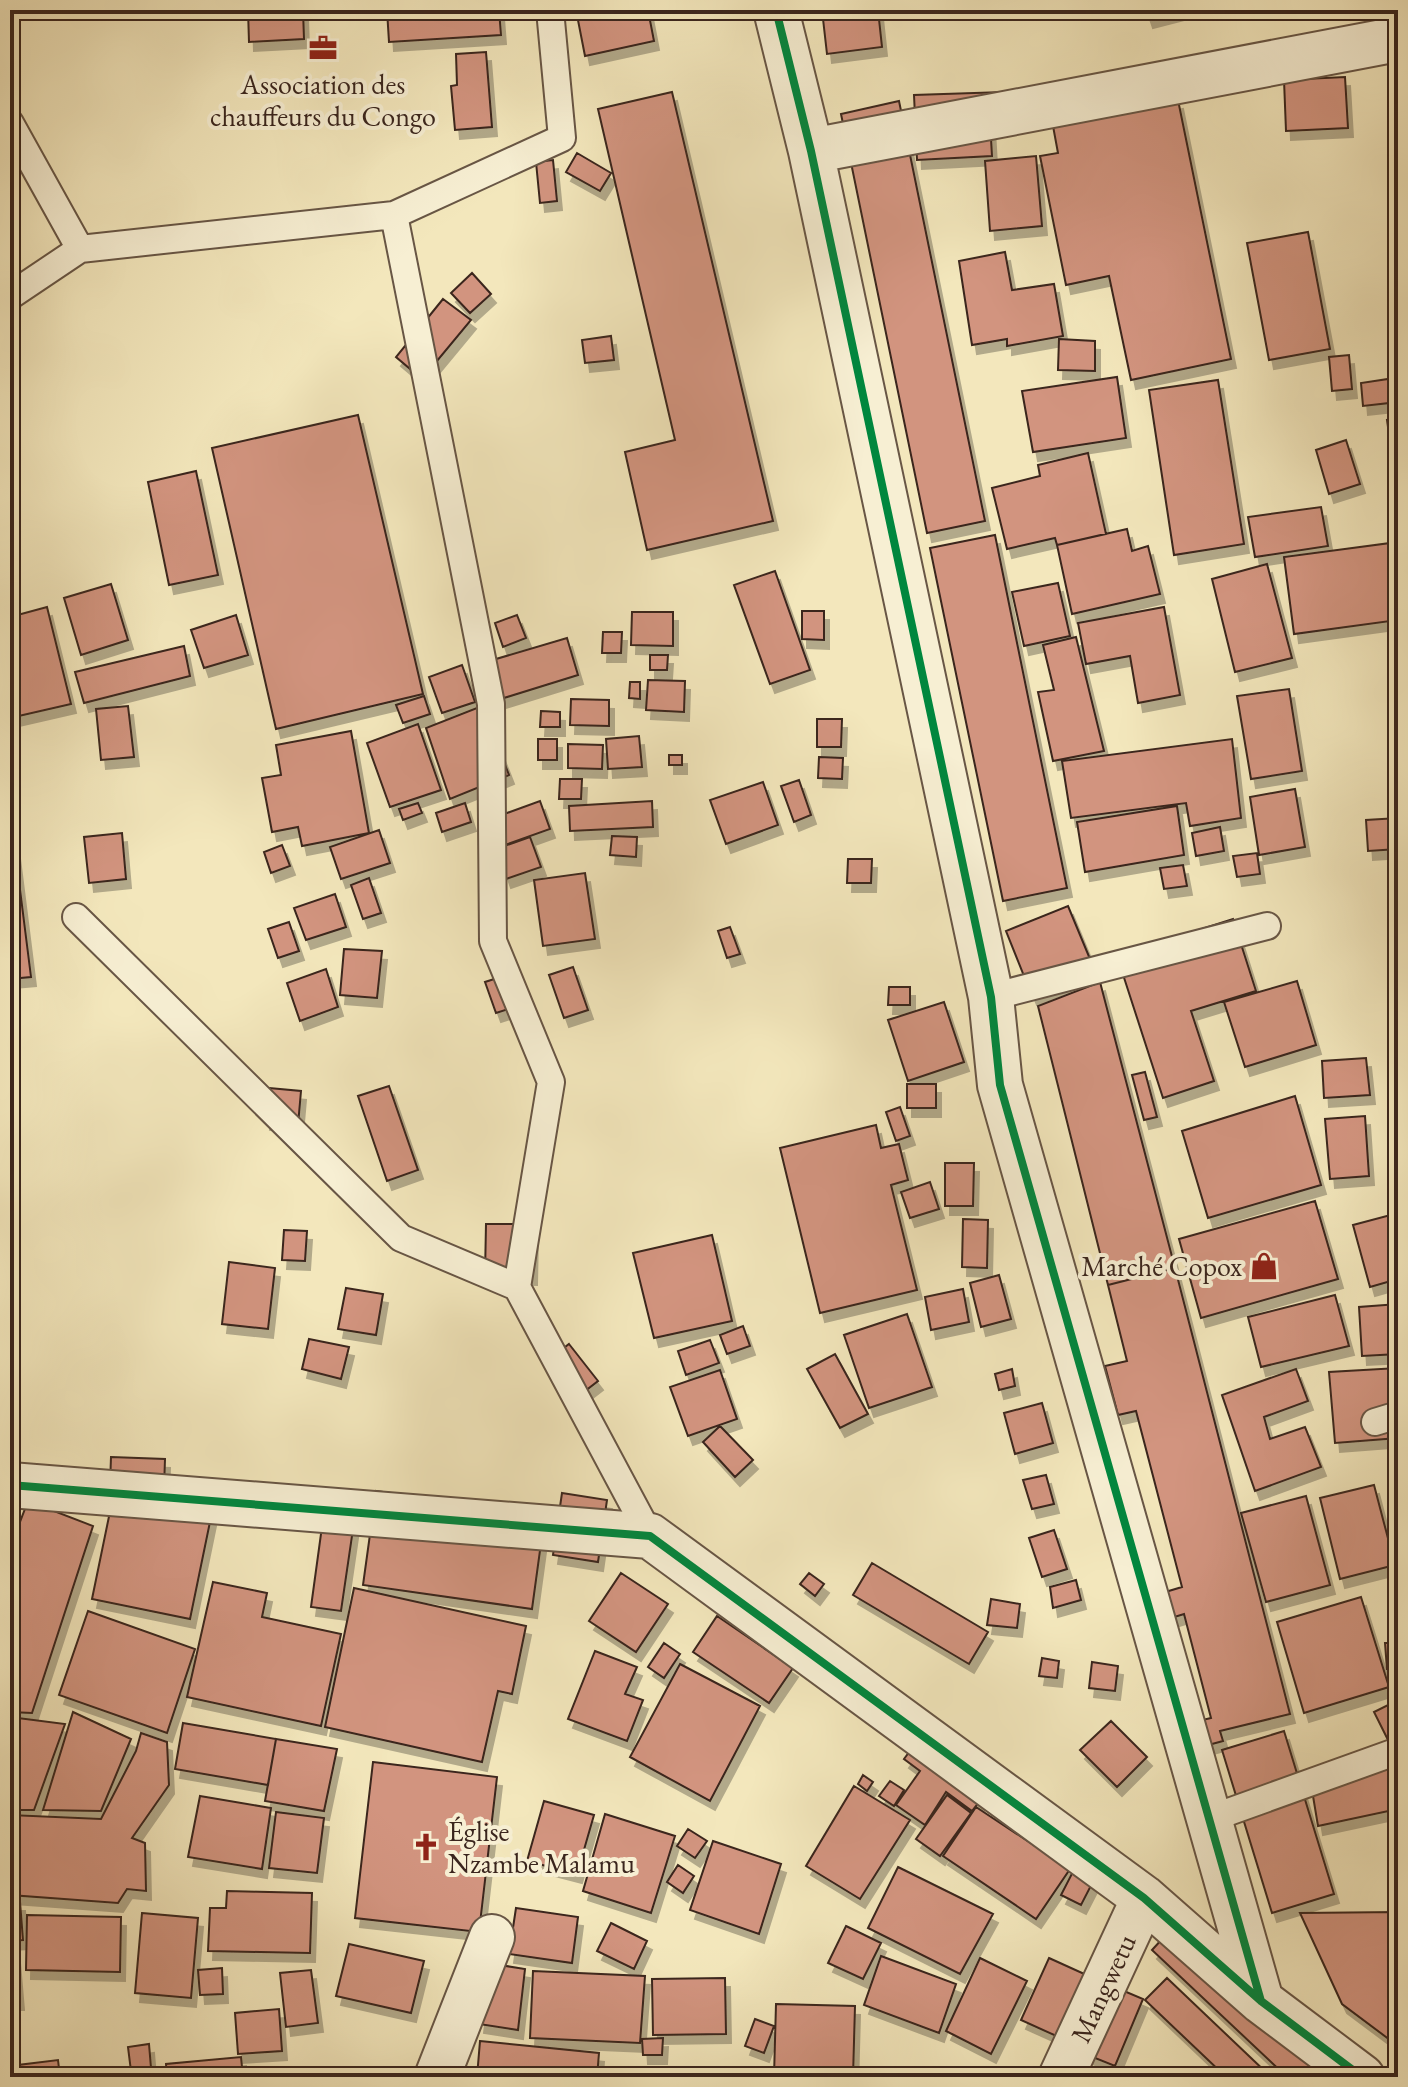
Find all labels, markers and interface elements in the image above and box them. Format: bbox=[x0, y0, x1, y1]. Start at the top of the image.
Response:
office icon: Association des chauffeurs du Congo bbox=[308, 33, 338, 63]
place label: Association des chauffeurs du Congo bbox=[210, 66, 436, 134]
place label: Marché Copox bbox=[1081, 1248, 1242, 1284]
shop icon: Marché Copox bbox=[1249, 1251, 1279, 1281]
place label: Église Nzambe Malamu bbox=[448, 1813, 635, 1881]
church icon: Église Nzambe Malamu bbox=[411, 1832, 441, 1862]
street label: Mangwetu bbox=[1062, 1928, 1144, 2048]

